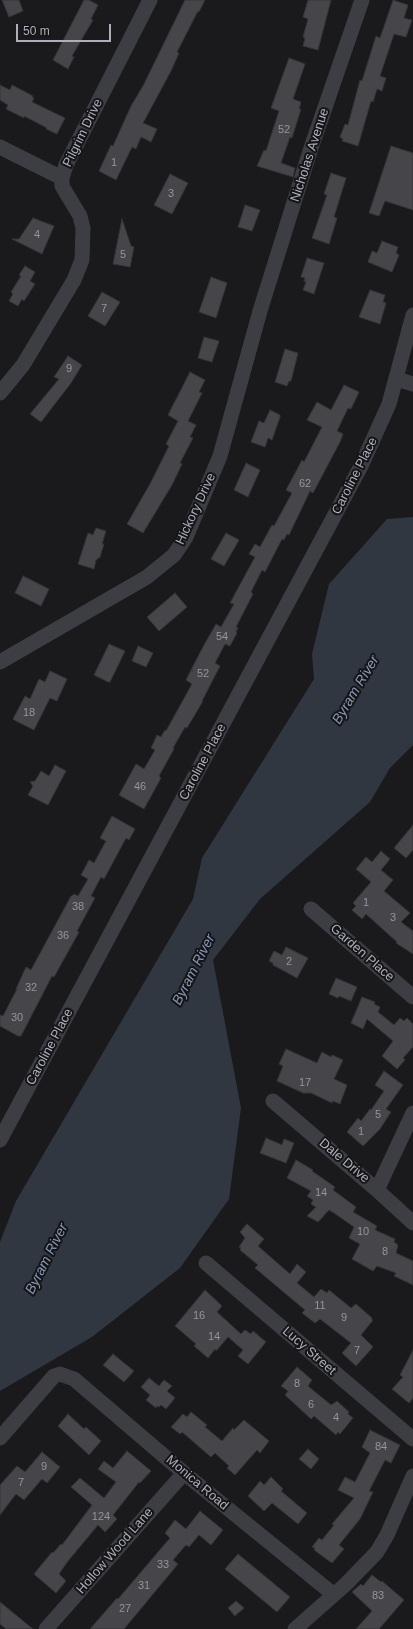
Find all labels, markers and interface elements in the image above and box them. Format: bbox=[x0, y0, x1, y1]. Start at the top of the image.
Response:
scale bar bbox=[18, 16, 113, 42]
text: 50 m bbox=[23, 24, 50, 38]
street label: Pilgrim Drive bbox=[60, 96, 106, 170]
street label: Nicholas Avenue bbox=[288, 106, 332, 204]
house number: 52 bbox=[278, 123, 290, 137]
house number: 1 bbox=[111, 156, 117, 170]
house number: 3 bbox=[168, 187, 174, 201]
house number: 4 bbox=[34, 228, 40, 242]
house number: 5 bbox=[120, 248, 126, 262]
house number: 7 bbox=[101, 302, 107, 316]
house number: 9 bbox=[66, 362, 72, 376]
street label: Caroline Place bbox=[329, 435, 381, 517]
street label: Hickory Drive bbox=[173, 471, 219, 547]
house number: 62 bbox=[299, 477, 311, 491]
house number: 54 bbox=[216, 630, 228, 644]
water label: Byram River bbox=[329, 653, 383, 727]
house number: 52 bbox=[197, 667, 209, 681]
house number: 18 bbox=[23, 706, 35, 720]
street label: Caroline Place bbox=[176, 721, 230, 803]
house number: 46 bbox=[134, 780, 146, 794]
house number: 1 bbox=[363, 896, 369, 910]
house number: 38 bbox=[72, 900, 84, 914]
house number: 3 bbox=[390, 911, 396, 925]
street label: Garden Place bbox=[327, 921, 397, 985]
house number: 36 bbox=[57, 929, 69, 943]
water label: Byram River bbox=[169, 932, 219, 1008]
house number: 2 bbox=[286, 955, 292, 969]
house number: 32 bbox=[25, 981, 37, 995]
street label: Caroline Place bbox=[23, 1006, 77, 1088]
house number: 30 bbox=[11, 1011, 23, 1025]
house number: 17 bbox=[299, 1076, 311, 1090]
house number: 5 bbox=[375, 1108, 381, 1122]
house number: 1 bbox=[358, 1125, 364, 1139]
street label: Dale Drive bbox=[316, 1136, 372, 1186]
house number: 14 bbox=[315, 1186, 327, 1200]
water label: Byram River bbox=[22, 1221, 72, 1297]
house number: 10 bbox=[357, 1225, 369, 1239]
house number: 8 bbox=[382, 1245, 388, 1259]
house number: 11 bbox=[314, 1299, 326, 1313]
house number: 16 bbox=[193, 1309, 205, 1323]
house number: 9 bbox=[341, 1311, 347, 1325]
street label: Lucy Street bbox=[279, 1324, 339, 1378]
house number: 14 bbox=[208, 1330, 220, 1344]
house number: 7 bbox=[354, 1344, 360, 1358]
house number: 8 bbox=[294, 1377, 300, 1391]
house number: 6 bbox=[308, 1398, 314, 1412]
house number: 4 bbox=[333, 1411, 339, 1425]
house number: 84 bbox=[375, 1440, 387, 1454]
street label: Monica Road bbox=[163, 1452, 231, 1514]
house number: 9 bbox=[41, 1460, 47, 1474]
house number: 7 bbox=[18, 1476, 24, 1490]
street label: Hollow Wood Lane bbox=[73, 1505, 157, 1597]
house number: 124 bbox=[92, 1510, 110, 1524]
house number: 33 bbox=[157, 1558, 169, 1572]
house number: 31 bbox=[138, 1579, 150, 1593]
house number: 83 bbox=[372, 1589, 384, 1603]
house number: 27 bbox=[119, 1602, 131, 1616]

